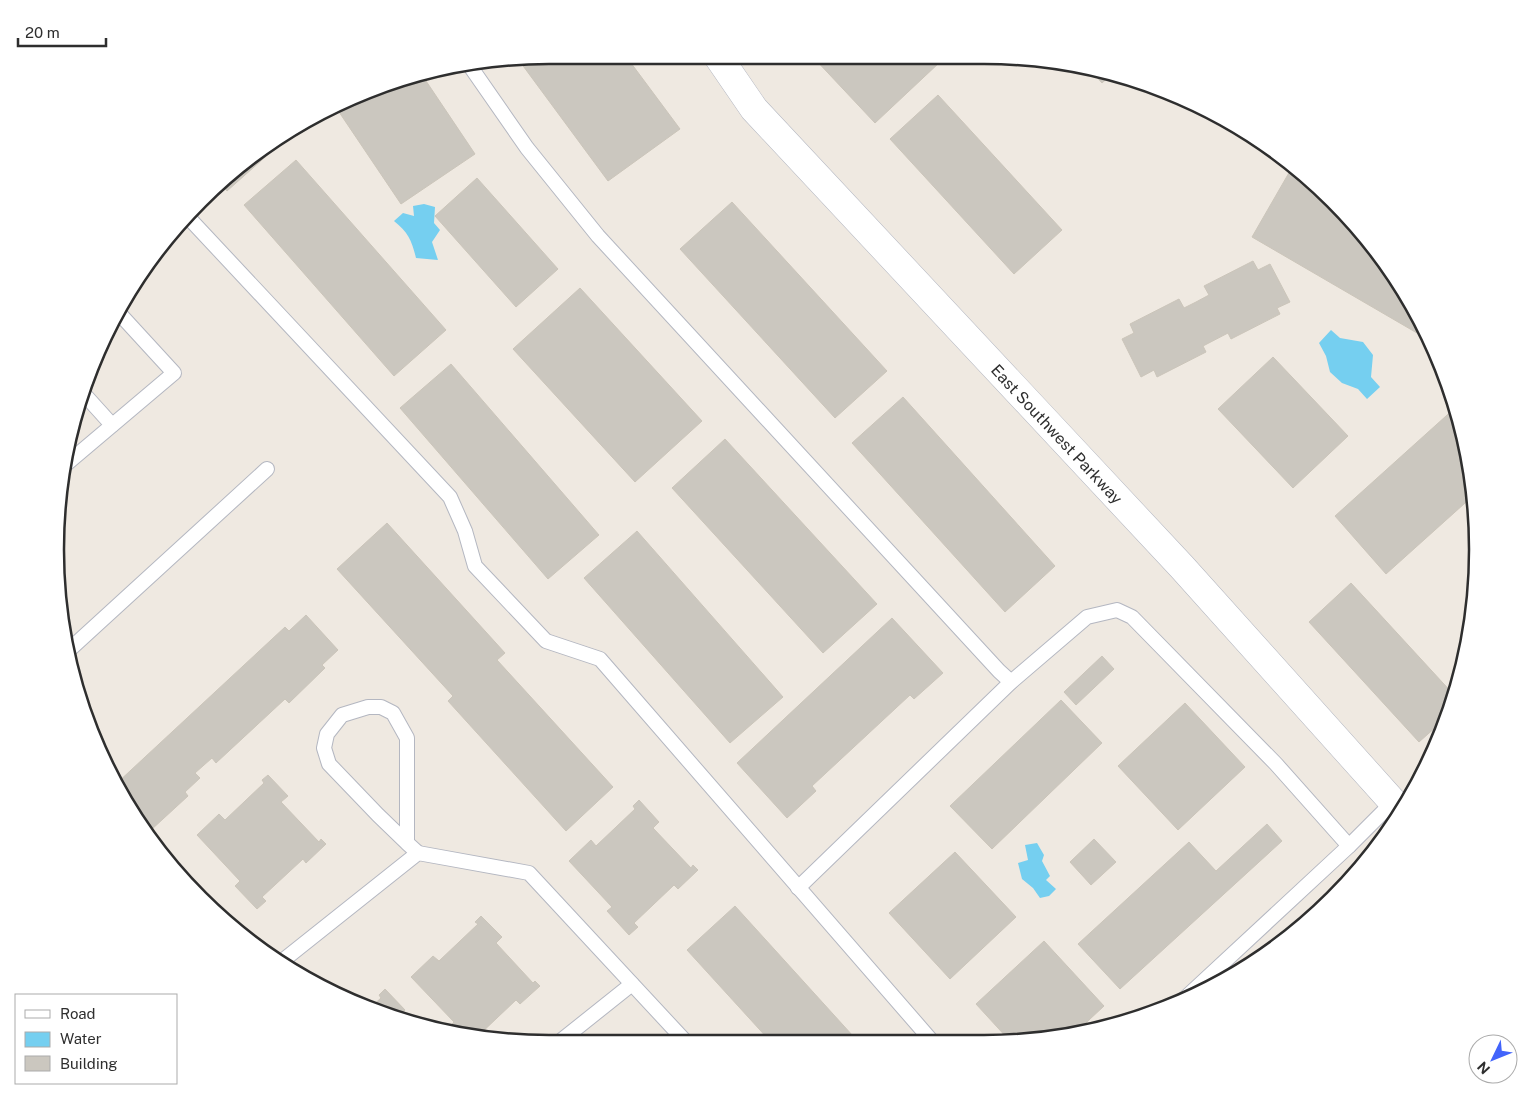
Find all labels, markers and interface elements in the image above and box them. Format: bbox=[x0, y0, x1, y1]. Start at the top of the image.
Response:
scale bar bbox=[18, 15, 105, 47]
text: 20 m bbox=[25, 24, 60, 41]
street label: East Southwest Parkway bbox=[987, 361, 1127, 508]
legend bbox=[15, 994, 178, 1084]
text: Road bbox=[60, 1005, 96, 1022]
text: Water bbox=[60, 1030, 102, 1047]
north arrow bbox=[1468, 1034, 1518, 1084]
text: Building bbox=[60, 1055, 118, 1072]
text: N bbox=[1474, 1058, 1493, 1077]

